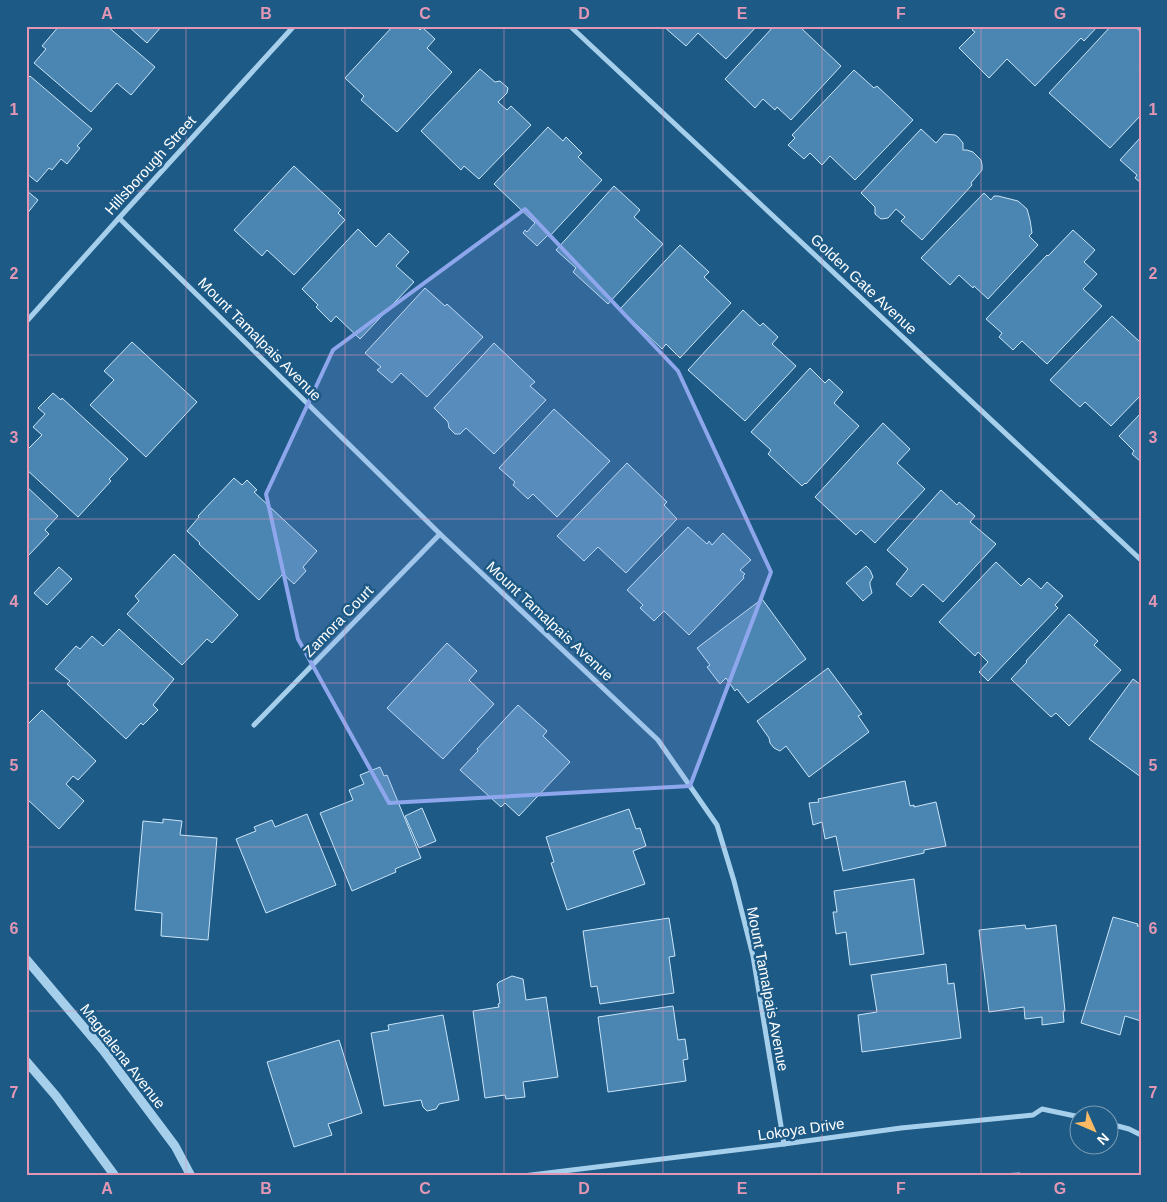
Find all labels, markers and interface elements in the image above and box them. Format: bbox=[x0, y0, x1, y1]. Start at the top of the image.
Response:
text: A bbox=[101, 5, 113, 22]
text: B bbox=[260, 5, 272, 22]
text: C bbox=[419, 5, 431, 22]
text: D bbox=[578, 5, 590, 22]
text: E bbox=[737, 5, 748, 22]
text: F bbox=[896, 5, 906, 22]
text: G bbox=[1054, 5, 1066, 22]
text: 1 bbox=[10, 101, 19, 118]
text: 1 bbox=[1149, 101, 1158, 118]
street label: Hillsborough Street bbox=[101, 111, 200, 218]
street label: Golden Gate Avenue bbox=[807, 230, 921, 338]
text: 2 bbox=[10, 265, 19, 282]
text: 2 bbox=[1149, 265, 1158, 282]
street label: Mount Tamalpais Avenue bbox=[195, 274, 325, 404]
text: 3 bbox=[10, 429, 19, 446]
text: 3 bbox=[1149, 429, 1158, 446]
street label: Mount Tamalpais Avenue bbox=[483, 558, 617, 684]
street label: Zamora Court bbox=[300, 581, 377, 660]
text: 4 bbox=[10, 593, 19, 610]
text: 4 bbox=[1149, 593, 1158, 610]
text: 5 bbox=[10, 757, 19, 774]
text: 5 bbox=[1149, 757, 1158, 774]
street label: Mount Tamalpais Avenue bbox=[744, 905, 792, 1073]
text: 6 bbox=[10, 920, 19, 937]
text: 6 bbox=[1149, 920, 1158, 937]
street label: Magdalena Avenue bbox=[77, 1000, 169, 1112]
text: 7 bbox=[10, 1084, 19, 1101]
text: 7 bbox=[1149, 1084, 1158, 1101]
north arrow bbox=[1070, 1104, 1120, 1154]
street label: Lokoya Drive bbox=[756, 1114, 846, 1144]
text: N bbox=[1094, 1130, 1112, 1148]
text: A bbox=[101, 1180, 113, 1197]
text: B bbox=[260, 1180, 272, 1197]
text: C bbox=[419, 1180, 431, 1197]
text: D bbox=[578, 1180, 590, 1197]
text: E bbox=[737, 1180, 748, 1197]
text: F bbox=[896, 1180, 906, 1197]
text: G bbox=[1054, 1180, 1066, 1197]

